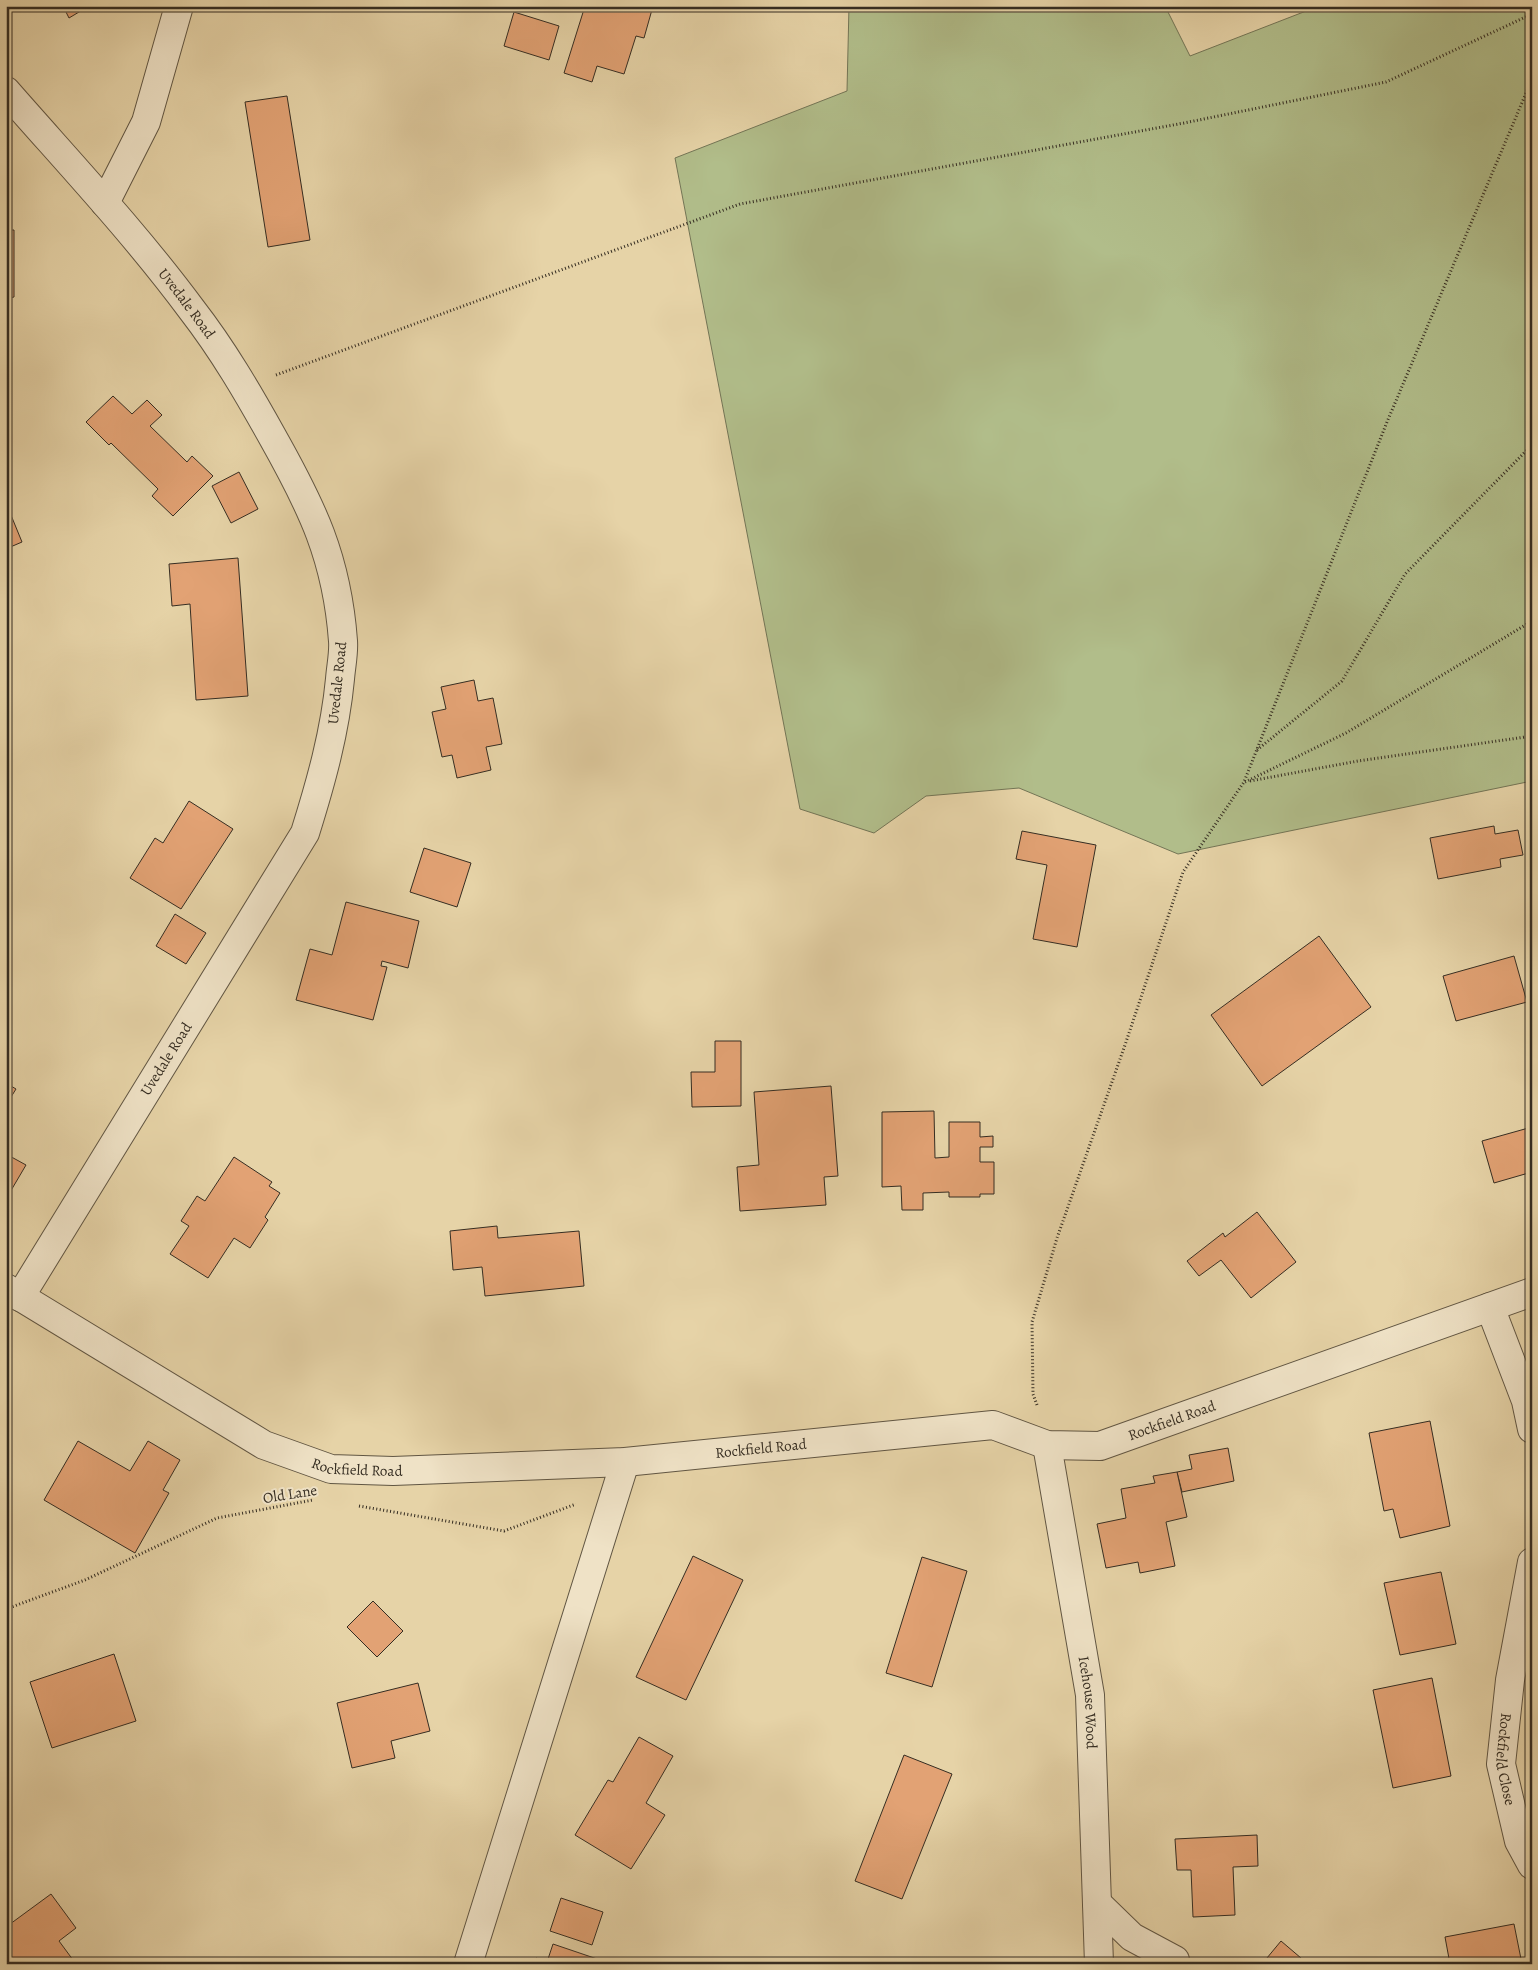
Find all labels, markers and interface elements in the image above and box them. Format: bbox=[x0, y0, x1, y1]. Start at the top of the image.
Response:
street label: Uvedale Road bbox=[154, 264, 220, 343]
street label: Uvedale Road bbox=[323, 640, 351, 725]
street label: Uvedale Road bbox=[136, 1018, 197, 1099]
street label: Rockfield Road bbox=[1125, 1395, 1219, 1445]
street label: Rockfield Road bbox=[714, 1434, 808, 1463]
street label: Rockfield Road bbox=[309, 1453, 404, 1481]
street label: Old Lane bbox=[261, 1480, 319, 1508]
street label: Icehouse Wood bbox=[1073, 1655, 1102, 1750]
street label: Rockfield Close bbox=[1491, 1712, 1520, 1808]

